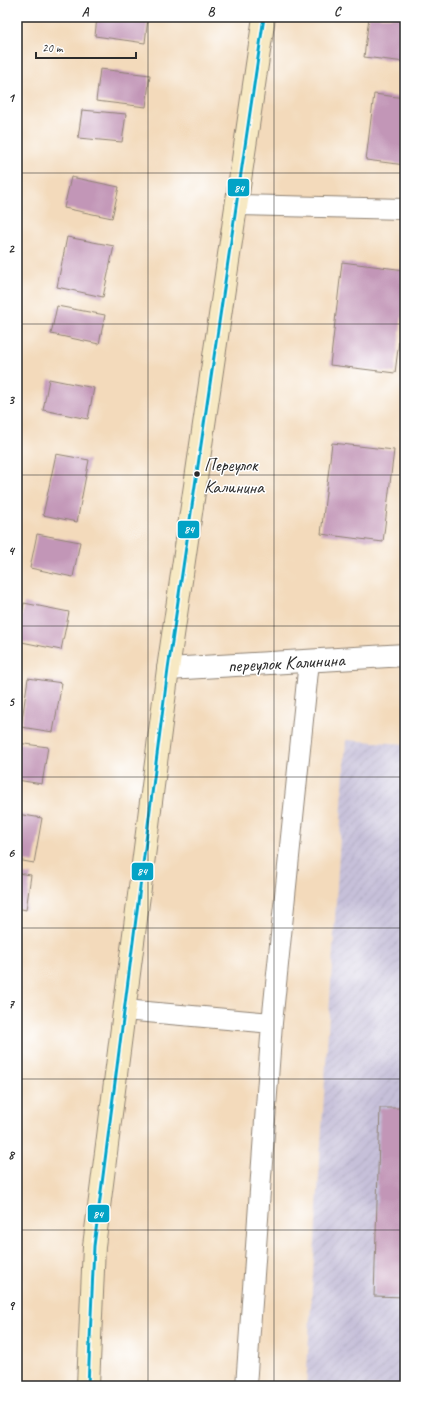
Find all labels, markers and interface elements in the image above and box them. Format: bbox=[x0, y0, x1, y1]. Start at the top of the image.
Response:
text: A bbox=[82, 4, 90, 20]
text: B bbox=[208, 4, 216, 20]
text: C bbox=[334, 4, 342, 20]
scale bar bbox=[36, 34, 136, 60]
text: 20 m bbox=[42, 40, 64, 56]
text: 1 bbox=[8, 90, 16, 106]
line badge: 84 bbox=[227, 178, 250, 197]
text: 84 bbox=[234, 181, 246, 195]
text: 2 bbox=[8, 241, 15, 257]
text: 3 bbox=[8, 392, 15, 408]
place label: Переулок Калинина bbox=[204, 454, 265, 498]
marker: Переулок Калинина bbox=[192, 469, 202, 479]
line badge: 84 bbox=[177, 520, 200, 539]
text: 84 bbox=[184, 522, 196, 536]
text: 4 bbox=[8, 543, 16, 559]
street label: переулок Калинина bbox=[227, 648, 347, 678]
text: 5 bbox=[8, 694, 15, 710]
text: 6 bbox=[8, 845, 15, 861]
line badge: 84 bbox=[131, 862, 154, 881]
text: 84 bbox=[137, 864, 149, 878]
text: 7 bbox=[8, 996, 15, 1012]
text: 8 bbox=[8, 1147, 16, 1163]
line badge: 84 bbox=[87, 1204, 110, 1223]
text: 84 bbox=[93, 1207, 105, 1221]
text: 9 bbox=[8, 1298, 15, 1314]

